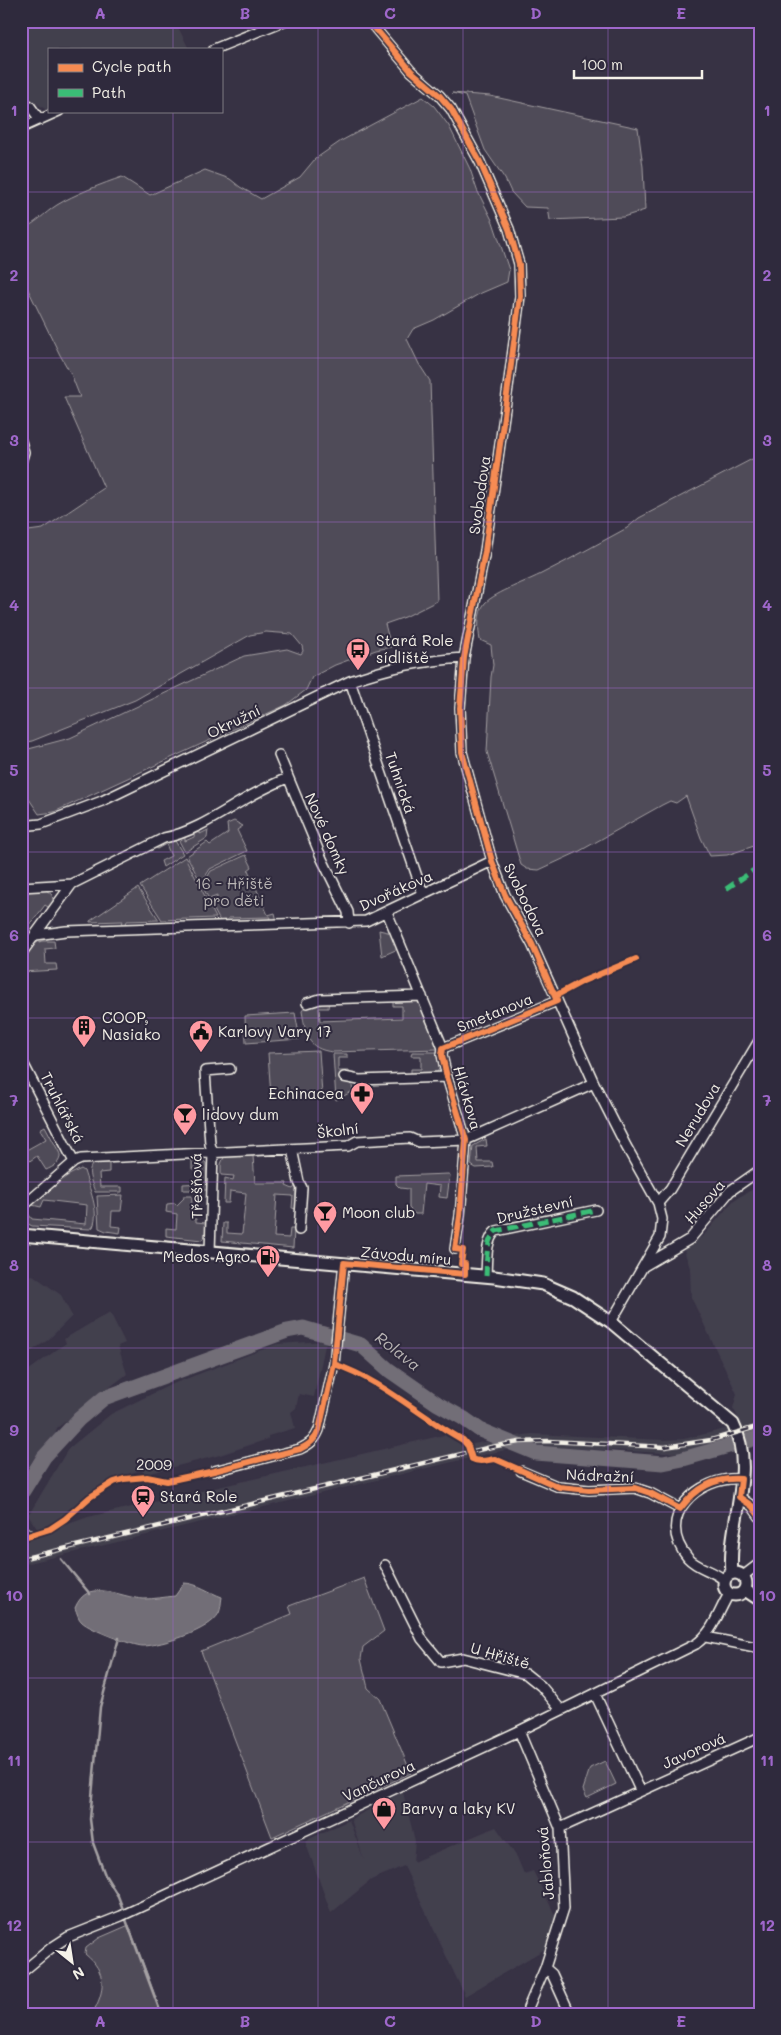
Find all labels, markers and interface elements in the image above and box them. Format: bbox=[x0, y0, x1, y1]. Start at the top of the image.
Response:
text: A bbox=[94, 2, 106, 23]
text: B bbox=[240, 2, 250, 23]
text: C bbox=[384, 2, 396, 23]
text: D bbox=[530, 2, 542, 23]
text: E bbox=[676, 2, 686, 23]
legend bbox=[48, 48, 222, 112]
scale bar bbox=[574, 48, 701, 80]
text: 100 m bbox=[581, 54, 623, 74]
text: Cycle path bbox=[92, 56, 171, 76]
text: Path bbox=[92, 82, 126, 102]
text: 1 bbox=[10, 99, 18, 120]
text: 1 bbox=[763, 99, 771, 120]
text: 2 bbox=[10, 264, 19, 285]
text: 2 bbox=[763, 264, 772, 285]
text: 3 bbox=[9, 429, 19, 450]
text: 3 bbox=[762, 429, 772, 450]
street label: Svobodova bbox=[464, 454, 494, 536]
text: 4 bbox=[9, 594, 19, 615]
text: 4 bbox=[762, 594, 772, 615]
place label: Stará Role sídliště bbox=[376, 630, 454, 667]
bus stop icon: Stará Role sídliště bbox=[345, 637, 371, 671]
street label: Okružní bbox=[204, 700, 264, 743]
street label: Tuhnická bbox=[381, 749, 421, 816]
text: 5 bbox=[9, 759, 19, 780]
text: 5 bbox=[762, 759, 772, 780]
street label: Nové domky bbox=[301, 789, 355, 878]
street label: Svobodova bbox=[500, 859, 552, 940]
street label: Dvořákova bbox=[356, 865, 435, 915]
park label: 16 - Hřiště pro děti bbox=[195, 873, 273, 910]
text: 6 bbox=[9, 924, 19, 945]
text: 6 bbox=[762, 924, 772, 945]
street label: Smetanova bbox=[454, 988, 536, 1036]
place label: COOP, Nasiako bbox=[102, 1007, 161, 1044]
building icon: COOP, Nasiako bbox=[71, 1014, 97, 1048]
public building icon: Karlovy Vary 17 bbox=[188, 1019, 214, 1053]
place label: Karlovy Vary 17 bbox=[218, 1021, 331, 1041]
street label: Hlávkova bbox=[449, 1063, 487, 1132]
street label: Truhlářská bbox=[36, 1068, 89, 1147]
street label: Nerudova bbox=[670, 1079, 724, 1150]
pharmacy icon: Echinacea bbox=[349, 1081, 375, 1115]
place label: Echinacea bbox=[268, 1083, 344, 1103]
text: 7 bbox=[10, 1089, 19, 1110]
text: 7 bbox=[763, 1089, 772, 1110]
bar icon: lidovy dum bbox=[172, 1102, 198, 1136]
place label: lidovy dum bbox=[202, 1104, 279, 1124]
street label: Školní bbox=[316, 1118, 360, 1142]
street label: Třešňová bbox=[185, 1153, 207, 1219]
street label: Husova bbox=[680, 1175, 729, 1228]
street label: Družstevní bbox=[494, 1190, 575, 1228]
bar icon: Moon club bbox=[312, 1200, 338, 1234]
place label: Moon club bbox=[342, 1202, 415, 1222]
street label: Závodu míru bbox=[360, 1241, 452, 1269]
fuel station icon: Medos Agro bbox=[255, 1244, 281, 1278]
place label: Medos Agro bbox=[163, 1246, 250, 1266]
text: 8 bbox=[9, 1254, 19, 1275]
text: 8 bbox=[762, 1254, 772, 1275]
water label: Rolava bbox=[371, 1326, 425, 1375]
text: 9 bbox=[9, 1419, 19, 1440]
text: 9 bbox=[762, 1419, 772, 1440]
street label: 2009 bbox=[136, 1454, 172, 1474]
street label: Nádražní bbox=[566, 1464, 634, 1486]
station icon: Stará Role bbox=[130, 1484, 156, 1518]
place label: Stará Role bbox=[160, 1486, 238, 1506]
text: 10 bbox=[5, 1584, 23, 1605]
text: 10 bbox=[758, 1584, 776, 1605]
street label: U Hřiště bbox=[468, 1637, 532, 1673]
street label: Javorová bbox=[659, 1727, 728, 1773]
text: 11 bbox=[7, 1749, 21, 1770]
text: 11 bbox=[760, 1749, 774, 1770]
street label: Vančurova bbox=[339, 1755, 418, 1806]
shop icon: Barvy a laky KV bbox=[371, 1796, 397, 1830]
place label: Barvy a laky KV bbox=[402, 1798, 515, 1818]
street label: Jabloňová bbox=[532, 1826, 558, 1901]
text: 12 bbox=[6, 1914, 22, 1935]
text: 12 bbox=[759, 1914, 775, 1935]
north arrow bbox=[48, 1938, 98, 1988]
text: N bbox=[69, 1963, 88, 1985]
text: A bbox=[94, 2010, 106, 2031]
text: B bbox=[240, 2010, 250, 2031]
text: C bbox=[384, 2010, 396, 2031]
text: D bbox=[530, 2010, 542, 2031]
text: E bbox=[676, 2010, 686, 2031]

